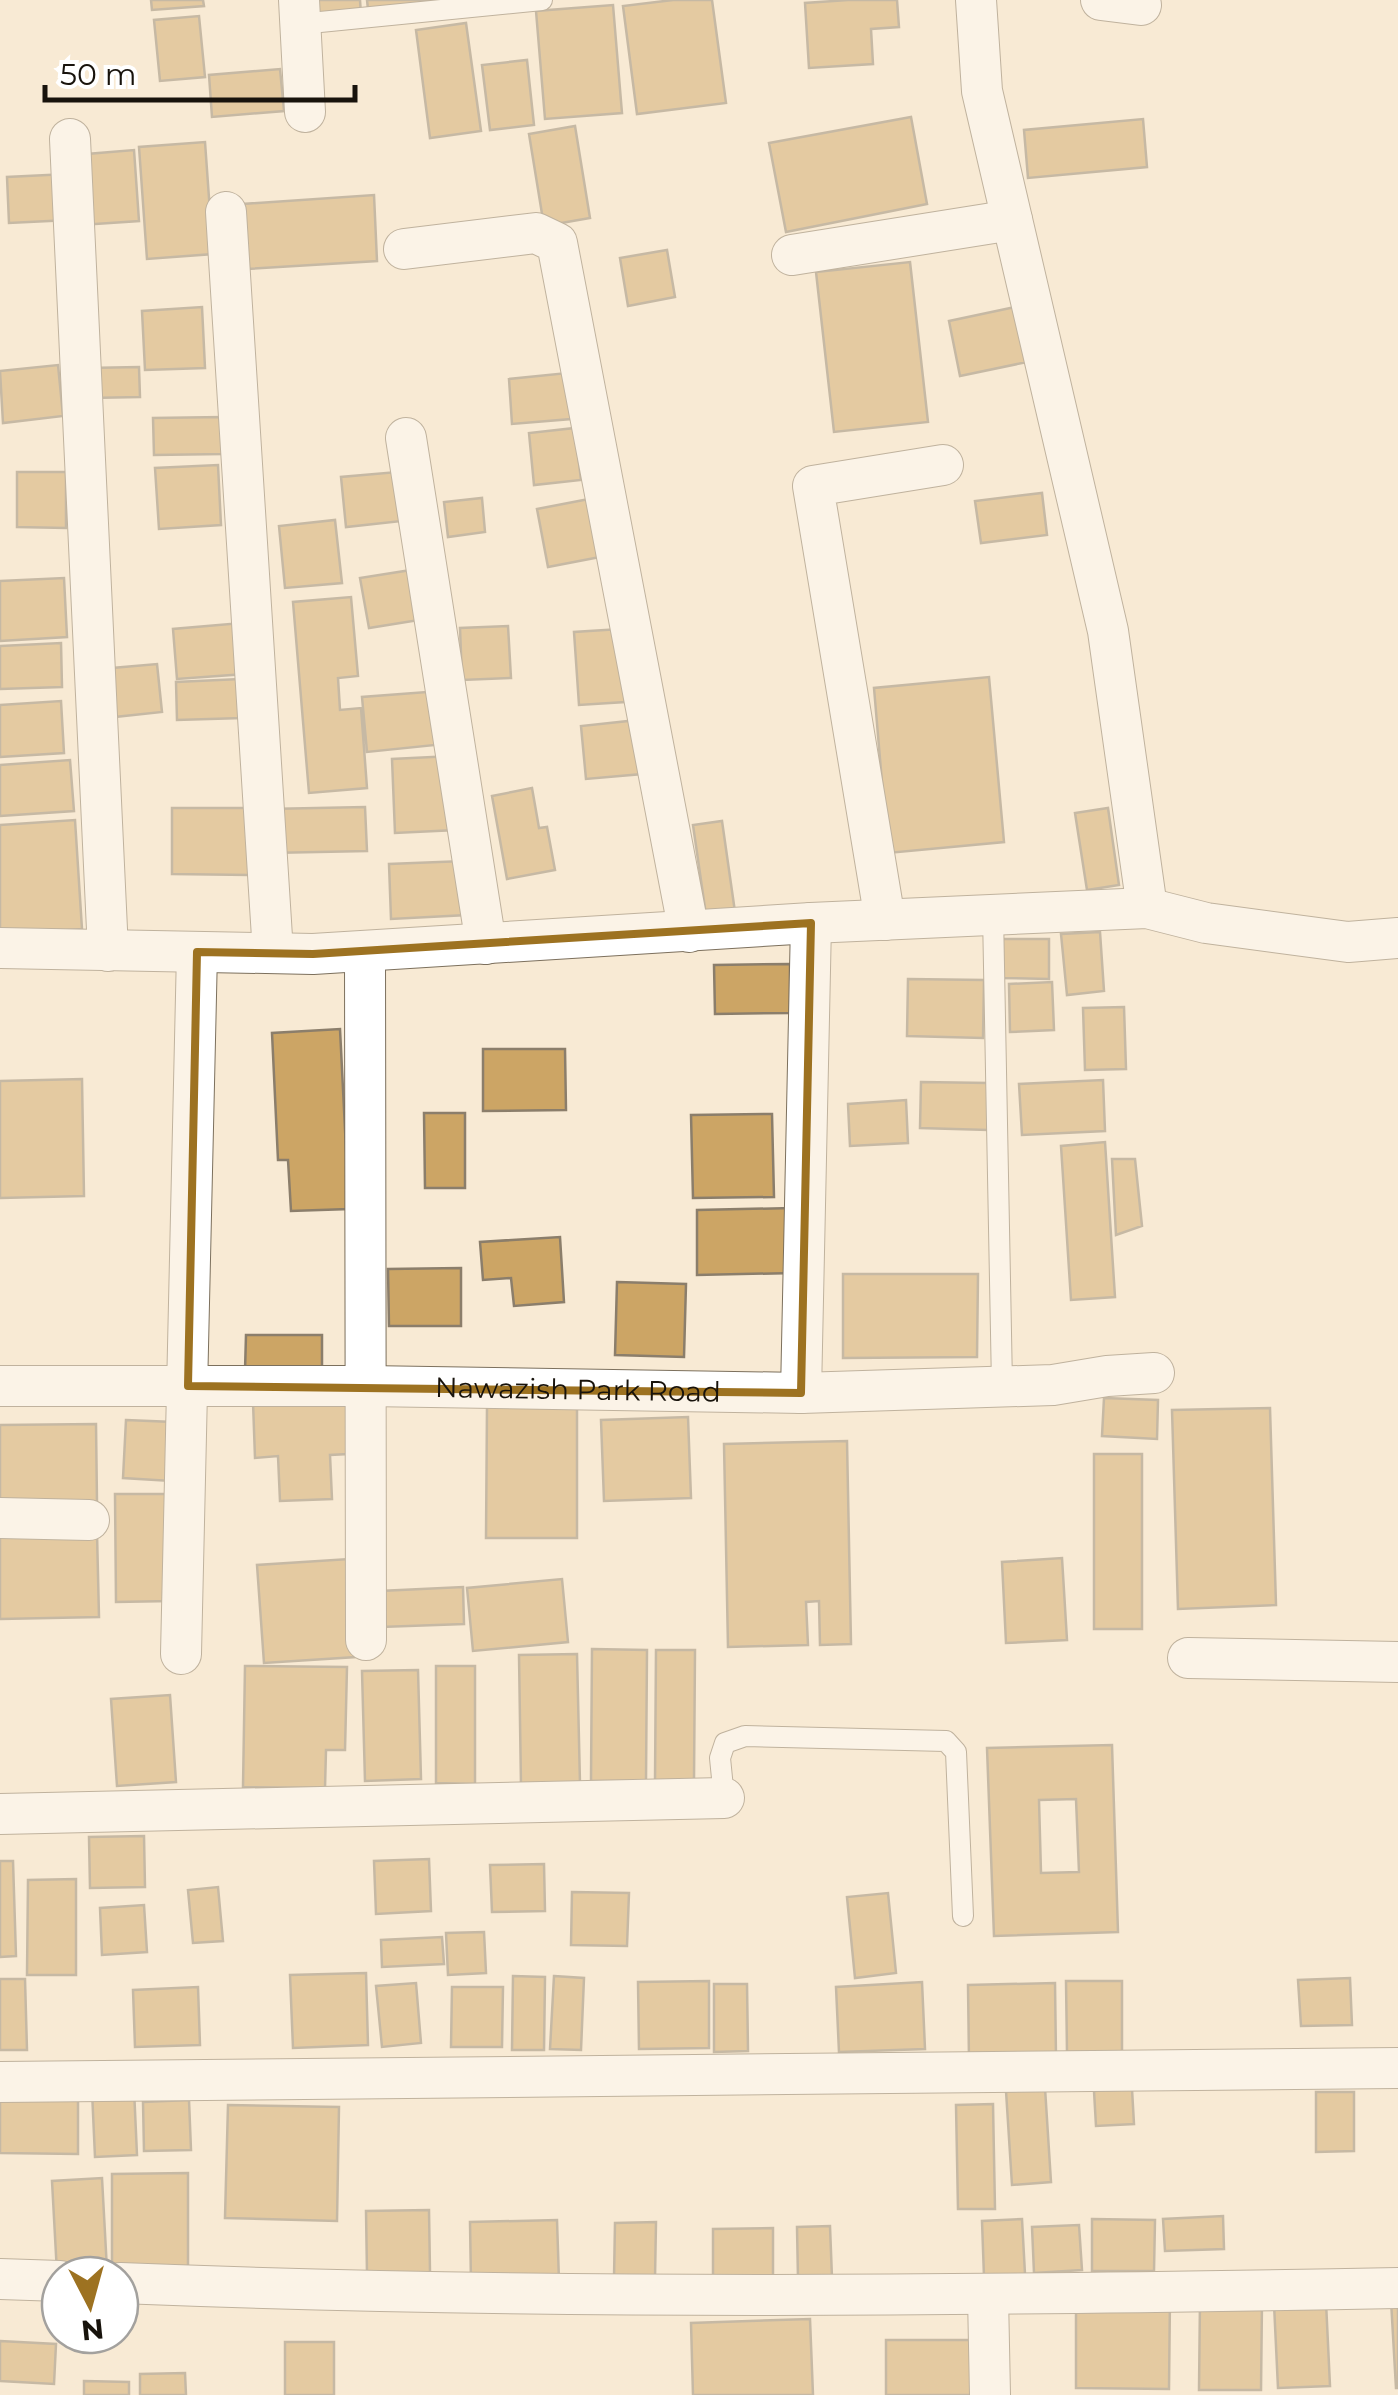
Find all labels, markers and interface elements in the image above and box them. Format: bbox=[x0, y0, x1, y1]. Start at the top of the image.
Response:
scale bar bbox=[45, 40, 355, 102]
text: 50 m bbox=[60, 56, 137, 93]
street label: Nawazish Park Road bbox=[435, 1370, 721, 1409]
north arrow bbox=[40, 2255, 140, 2355]
text: N bbox=[80, 2312, 106, 2348]

